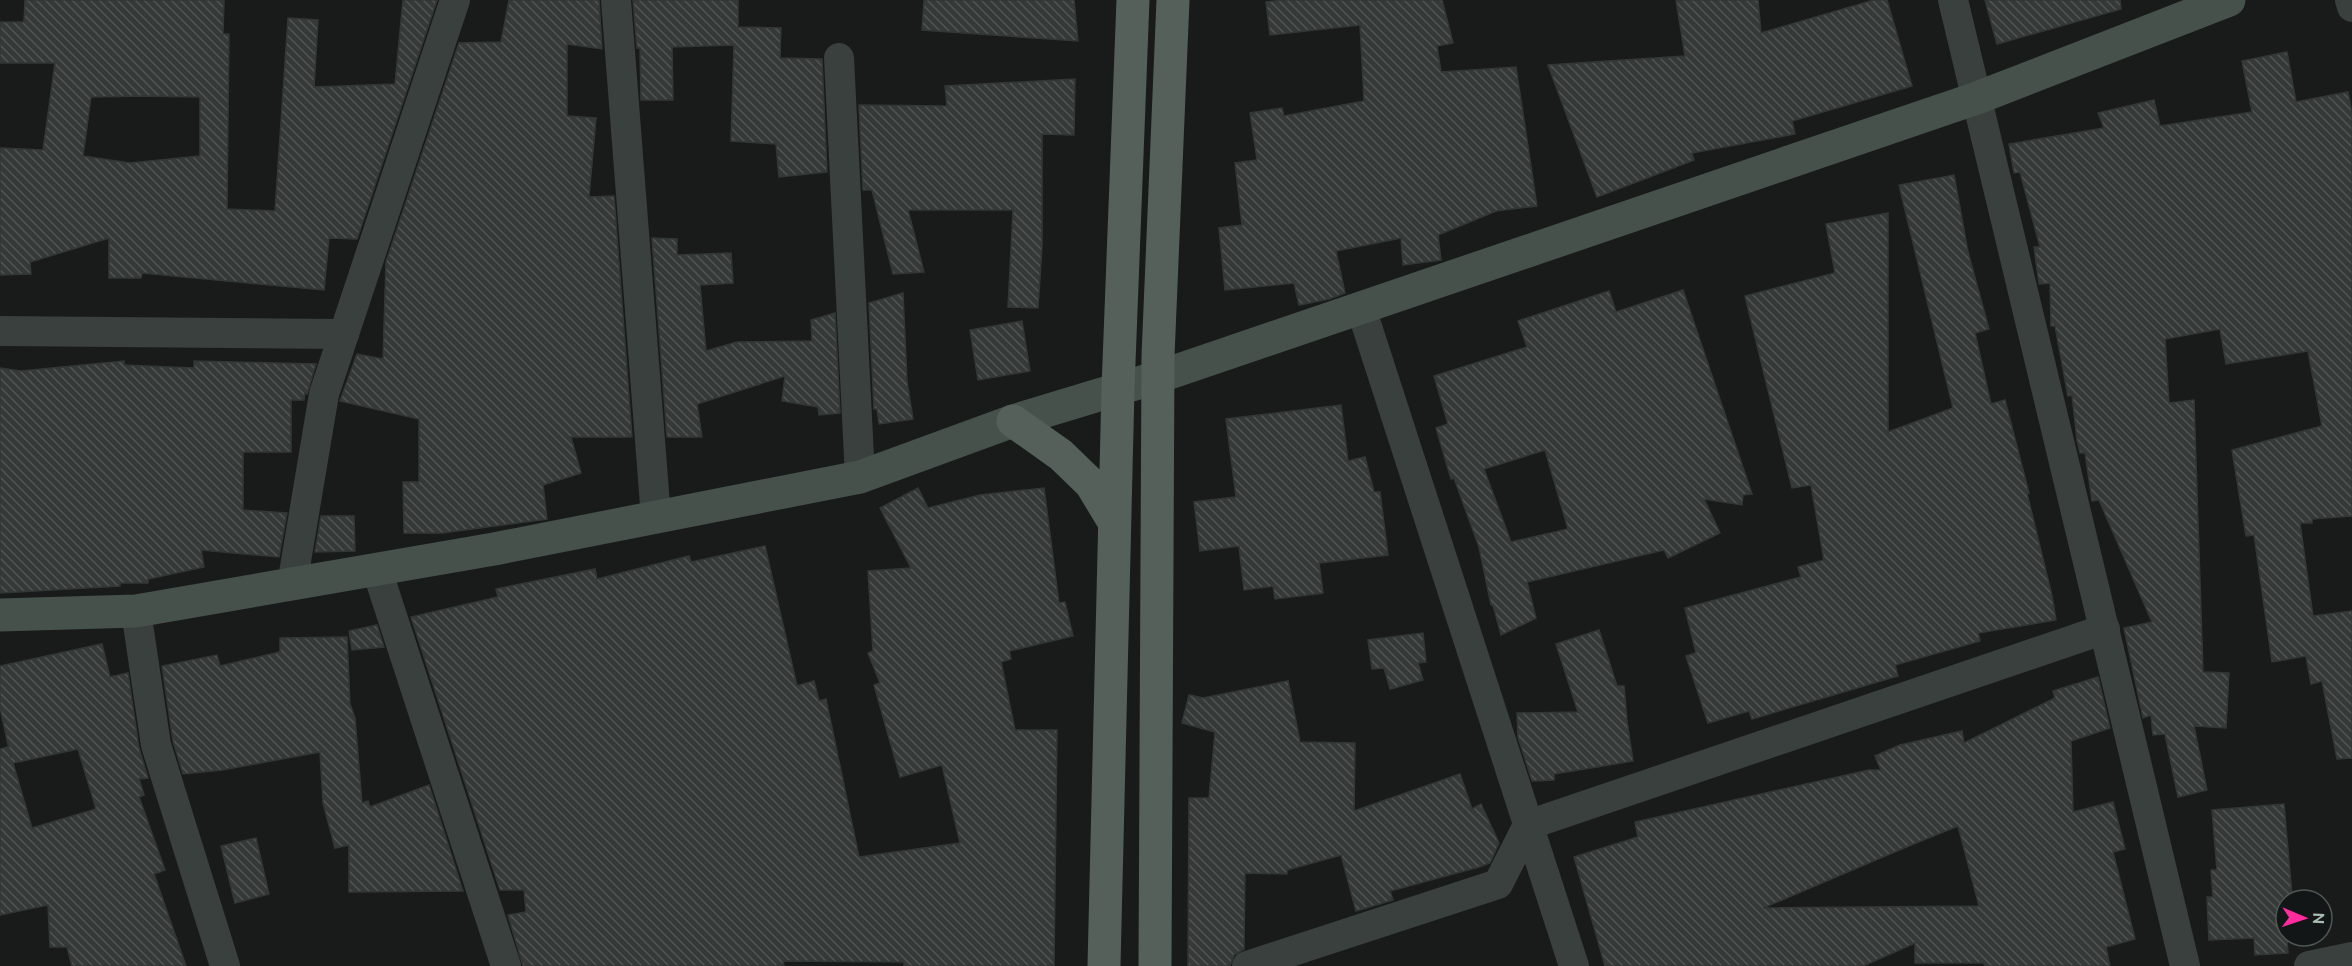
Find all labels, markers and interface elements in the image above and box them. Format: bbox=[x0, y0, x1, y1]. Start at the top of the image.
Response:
north arrow bbox=[2274, 888, 2334, 948]
text: N bbox=[2310, 912, 2328, 925]

